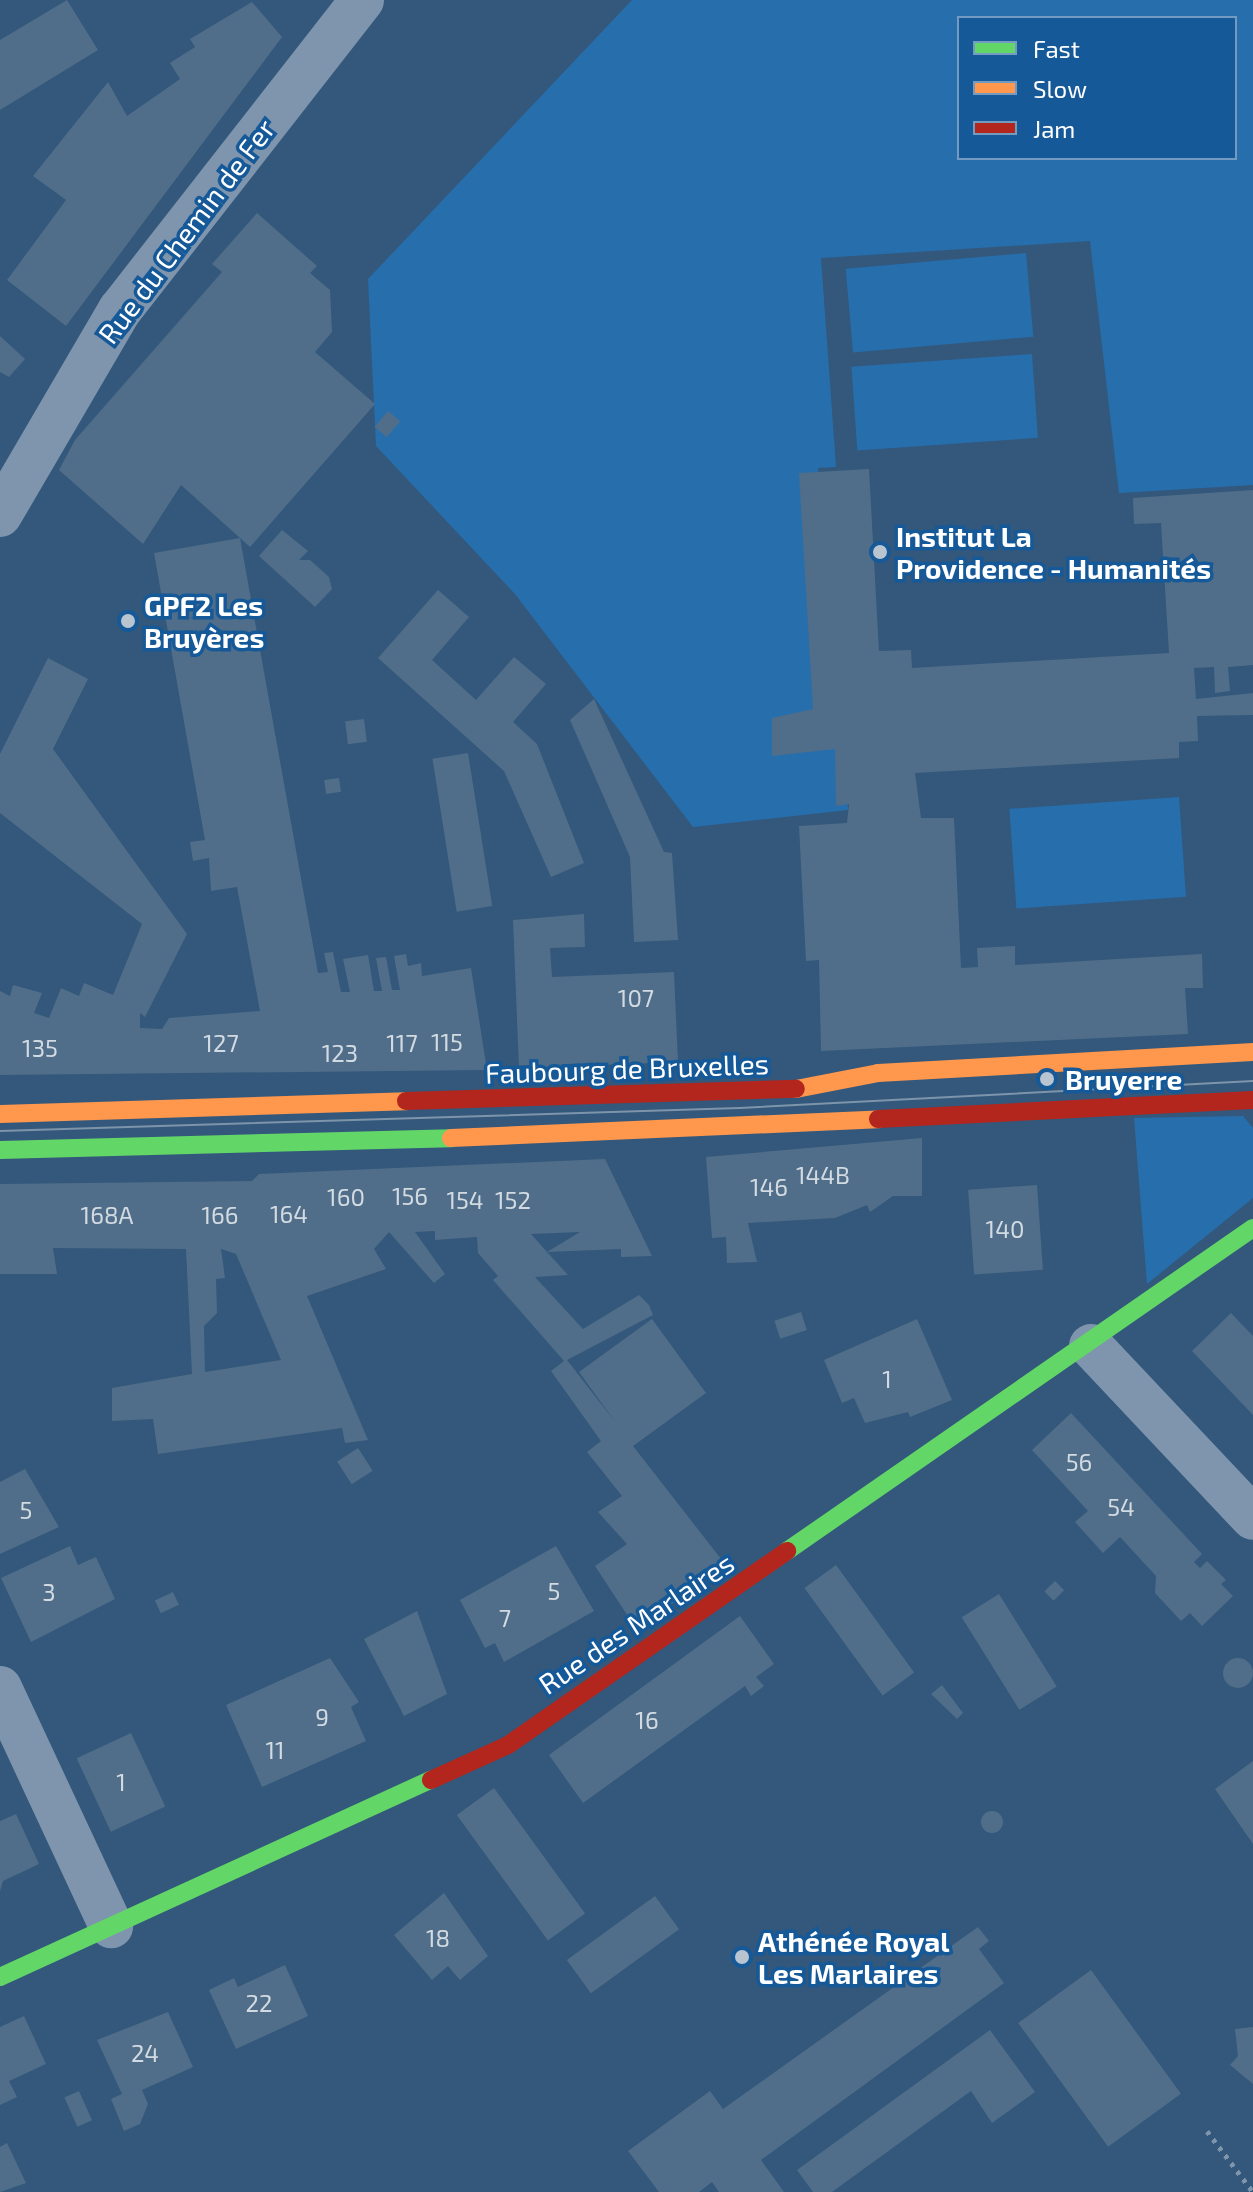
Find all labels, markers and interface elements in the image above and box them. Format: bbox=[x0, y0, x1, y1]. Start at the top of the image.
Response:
legend bbox=[957, 16, 1237, 160]
text: Fast bbox=[1033, 34, 1080, 63]
text: Slow bbox=[1033, 74, 1087, 103]
street label: Rue du Chemin de Fer bbox=[91, 112, 281, 350]
text: Jam bbox=[1033, 114, 1075, 143]
place label: Institut La Providence - Humanités bbox=[896, 519, 1211, 585]
marker: Institut La Providence - Humanités bbox=[871, 543, 889, 561]
place label: GPF2 Les Bruyères bbox=[144, 588, 264, 654]
marker: GPF2 Les Bruyères bbox=[119, 612, 137, 630]
house number: 107 bbox=[618, 984, 654, 1012]
house number: 115 bbox=[431, 1028, 463, 1056]
house number: 127 bbox=[203, 1029, 239, 1057]
house number: 117 bbox=[386, 1029, 418, 1057]
house number: 135 bbox=[22, 1034, 58, 1062]
house number: 123 bbox=[322, 1039, 358, 1067]
street label: Faubourg de Bruxelles bbox=[485, 1046, 769, 1090]
place label: Bruyerre bbox=[1065, 1062, 1182, 1096]
marker: Bruyerre bbox=[1036, 1068, 1058, 1090]
house number: 144B bbox=[796, 1161, 850, 1189]
house number: 146 bbox=[750, 1173, 788, 1201]
house number: 156 bbox=[392, 1182, 428, 1210]
house number: 160 bbox=[327, 1183, 365, 1211]
house number: 154 bbox=[446, 1186, 484, 1214]
house number: 152 bbox=[495, 1186, 531, 1214]
house number: 164 bbox=[270, 1200, 308, 1228]
house number: 168A bbox=[81, 1201, 133, 1229]
house number: 166 bbox=[201, 1201, 239, 1229]
house number: 140 bbox=[986, 1215, 1024, 1243]
house number: 1 bbox=[882, 1365, 892, 1393]
house number: 56 bbox=[1066, 1448, 1092, 1476]
house number: 54 bbox=[1107, 1493, 1135, 1521]
house number: 5 bbox=[20, 1496, 32, 1524]
street label: Rue des Marlaires bbox=[532, 1545, 740, 1701]
house number: 5 bbox=[548, 1577, 560, 1605]
house number: 3 bbox=[42, 1578, 56, 1606]
house number: 7 bbox=[499, 1604, 511, 1632]
house number: 9 bbox=[315, 1703, 329, 1731]
house number: 16 bbox=[635, 1706, 659, 1734]
house number: 11 bbox=[265, 1736, 285, 1764]
house number: 1 bbox=[116, 1768, 126, 1796]
house number: 18 bbox=[426, 1924, 450, 1952]
place label: Athénée Royal Les Marlaires bbox=[758, 1924, 949, 1990]
marker: Athénée Royal Les Marlaires bbox=[733, 1948, 751, 1966]
house number: 22 bbox=[246, 1989, 272, 2017]
house number: 24 bbox=[131, 2039, 159, 2067]

